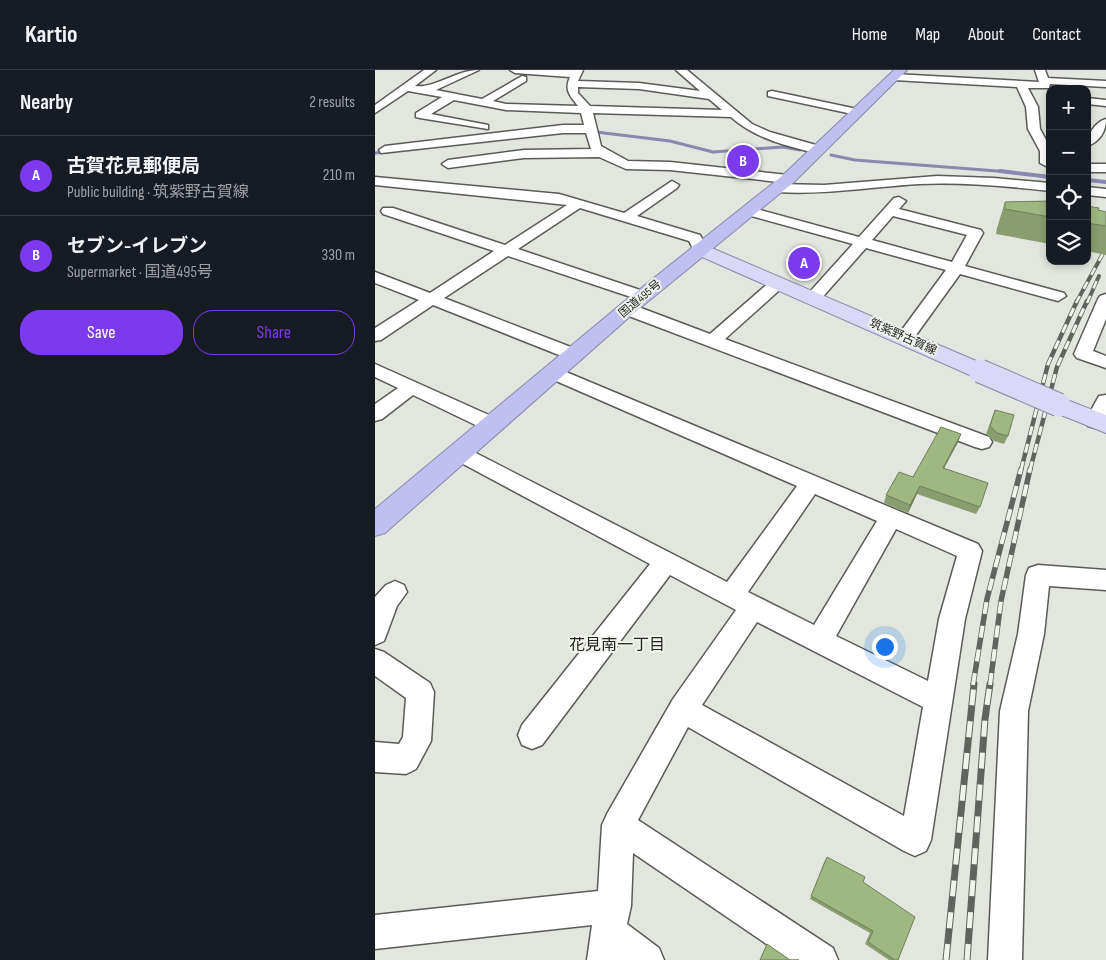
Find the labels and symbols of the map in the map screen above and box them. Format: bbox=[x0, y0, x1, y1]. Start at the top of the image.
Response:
pin: B bbox=[727, 142, 759, 180]
pin: A bbox=[788, 244, 820, 282]
street label: 国道495号 bbox=[616, 277, 664, 321]
street label: 筑紫野古賀線 bbox=[867, 316, 939, 358]
your location bbox=[872, 634, 898, 660]
district label: 花見南一丁目 bbox=[569, 636, 665, 655]

